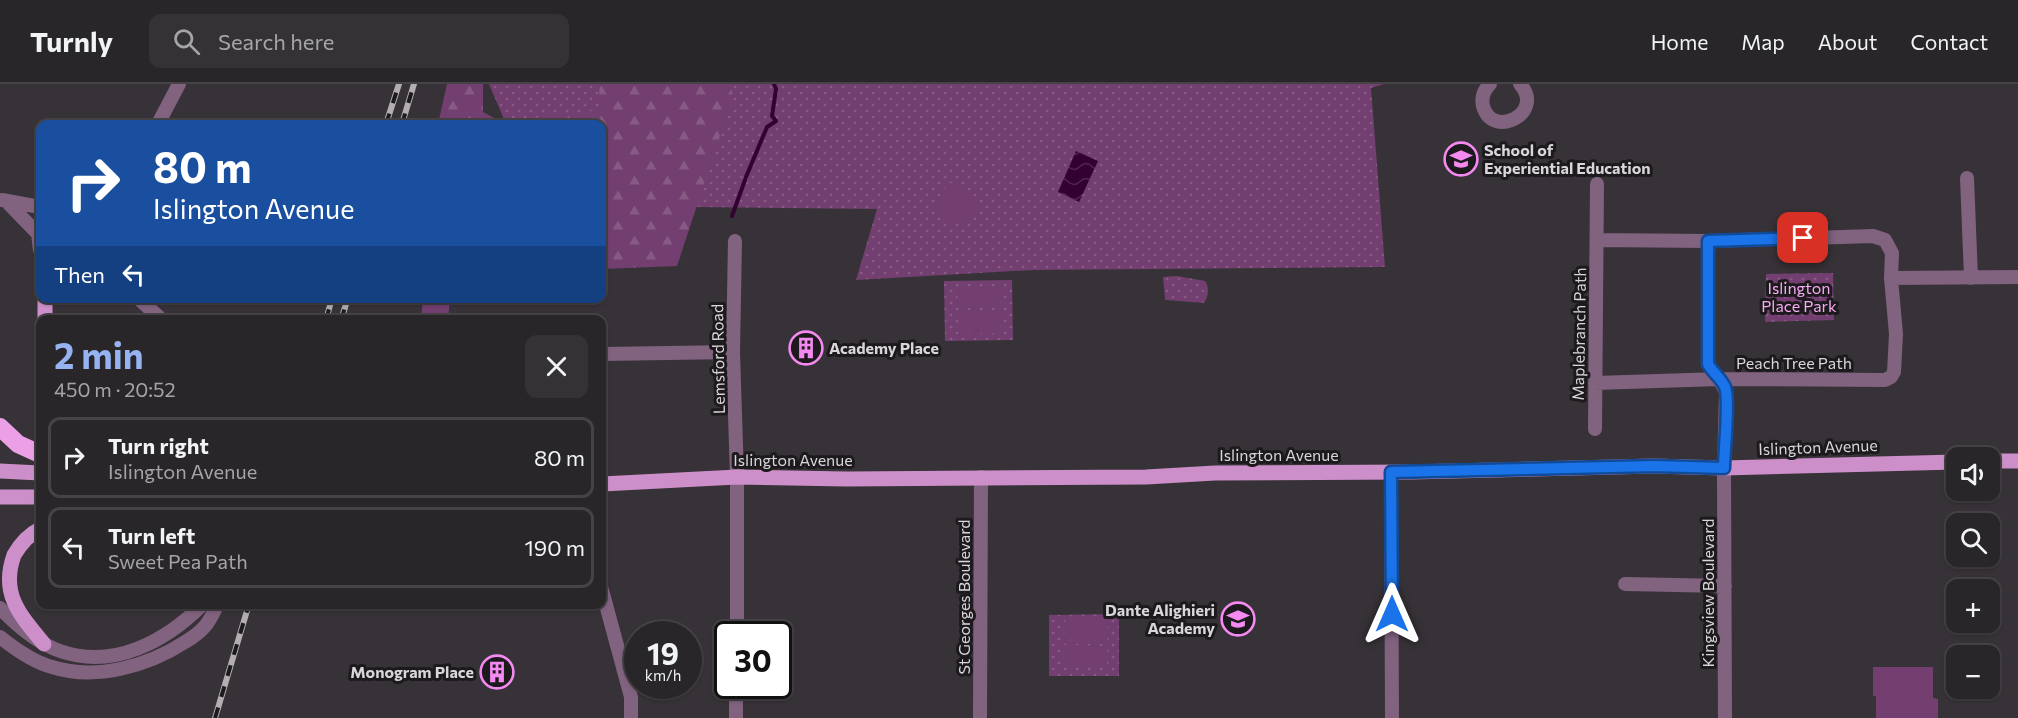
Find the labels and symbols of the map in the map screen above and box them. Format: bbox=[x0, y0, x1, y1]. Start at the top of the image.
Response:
place label: School of Experiential Education bbox=[1484, 140, 1651, 177]
school or university icon: School of Experiential Education bbox=[1443, 141, 1479, 177]
pin bbox=[1777, 212, 1828, 263]
street label: Maplebranch Path bbox=[1568, 267, 1589, 401]
park label: Islington Place Park bbox=[1761, 278, 1837, 315]
street label: Lemsford Road bbox=[707, 304, 728, 414]
building icon: Academy Place bbox=[788, 330, 824, 366]
place label: Academy Place bbox=[829, 338, 939, 357]
street label: Peach Tree Path bbox=[1736, 353, 1852, 372]
street label: Islington Avenue bbox=[1758, 435, 1878, 458]
street label: Islington Avenue bbox=[1219, 445, 1339, 464]
street label: Islington Avenue bbox=[733, 450, 853, 469]
street label: Kingsview Boulevard bbox=[1698, 518, 1717, 668]
street label: St Georges Boulevard bbox=[954, 519, 973, 675]
position arrow bbox=[1360, 582, 1424, 646]
place label: Dante Alighieri Academy bbox=[1105, 600, 1215, 637]
school or university icon: Dante Alighieri Academy bbox=[1220, 601, 1256, 637]
speed limit sign: 30 bbox=[714, 621, 792, 699]
building icon: Monogram Place bbox=[479, 654, 515, 690]
place label: Monogram Place bbox=[350, 662, 474, 681]

